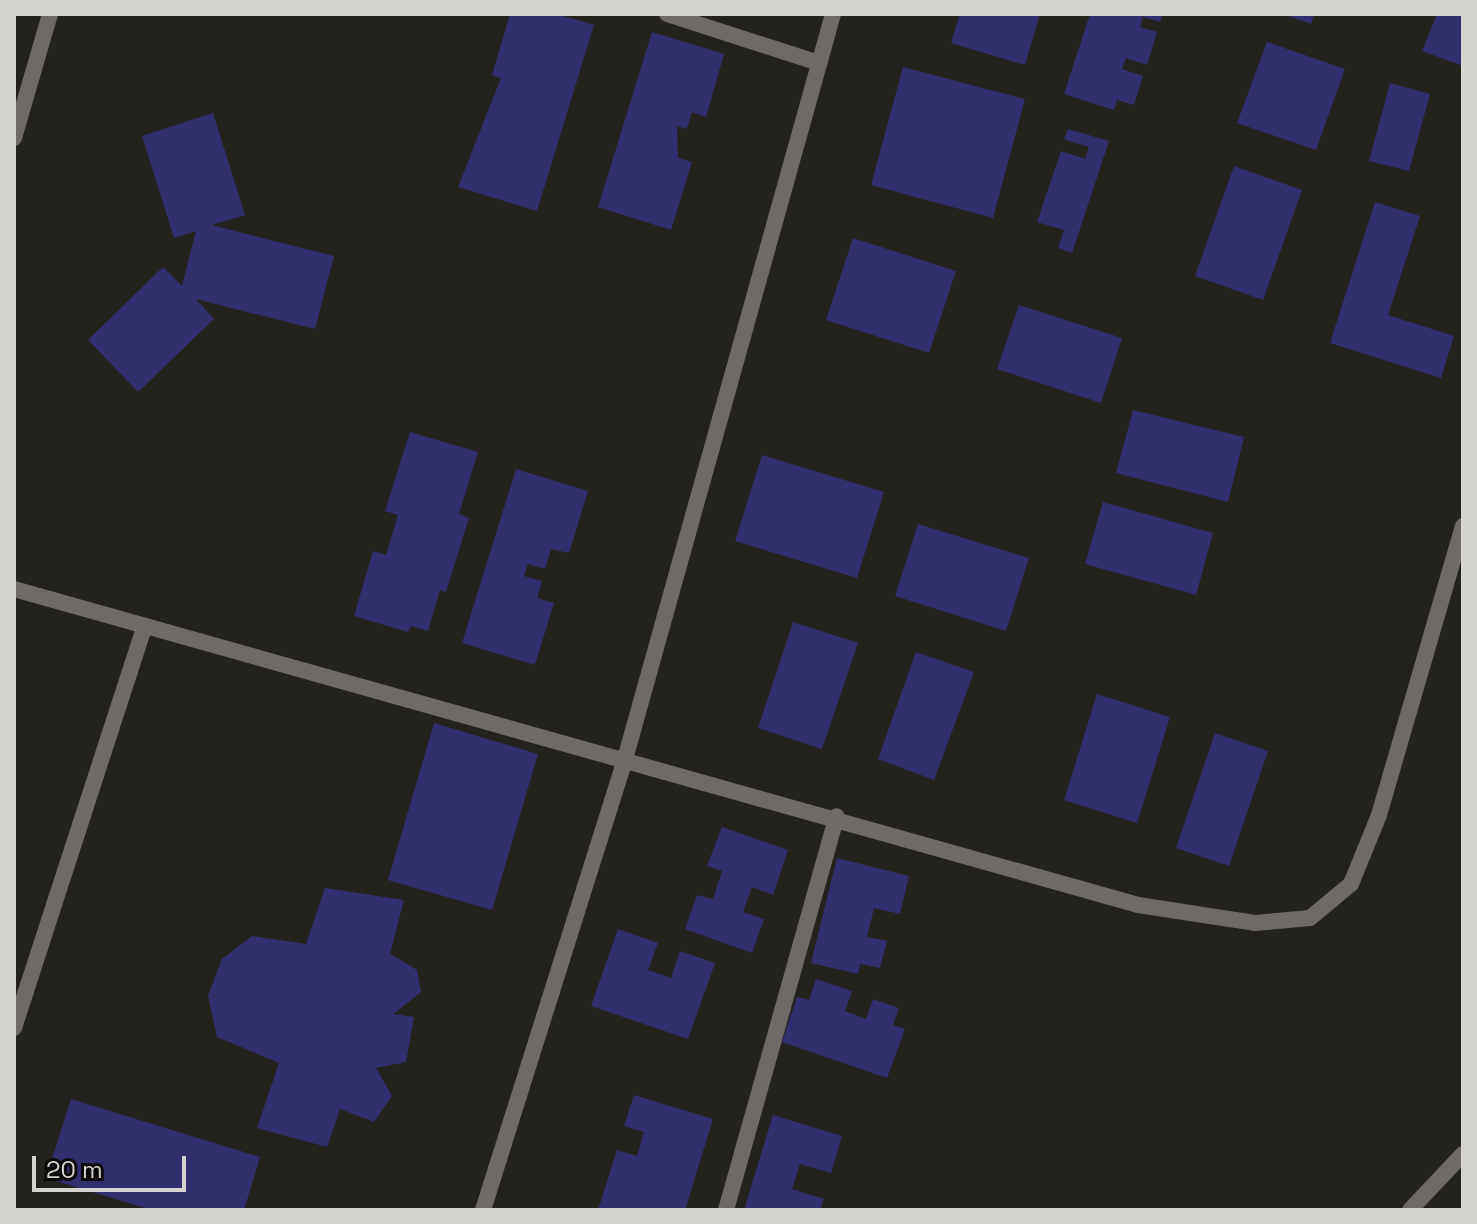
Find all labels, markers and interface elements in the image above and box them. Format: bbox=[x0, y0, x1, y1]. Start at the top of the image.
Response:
scale bar bbox=[36, 1140, 190, 1190]
text: 20 m bbox=[46, 1154, 103, 1185]

